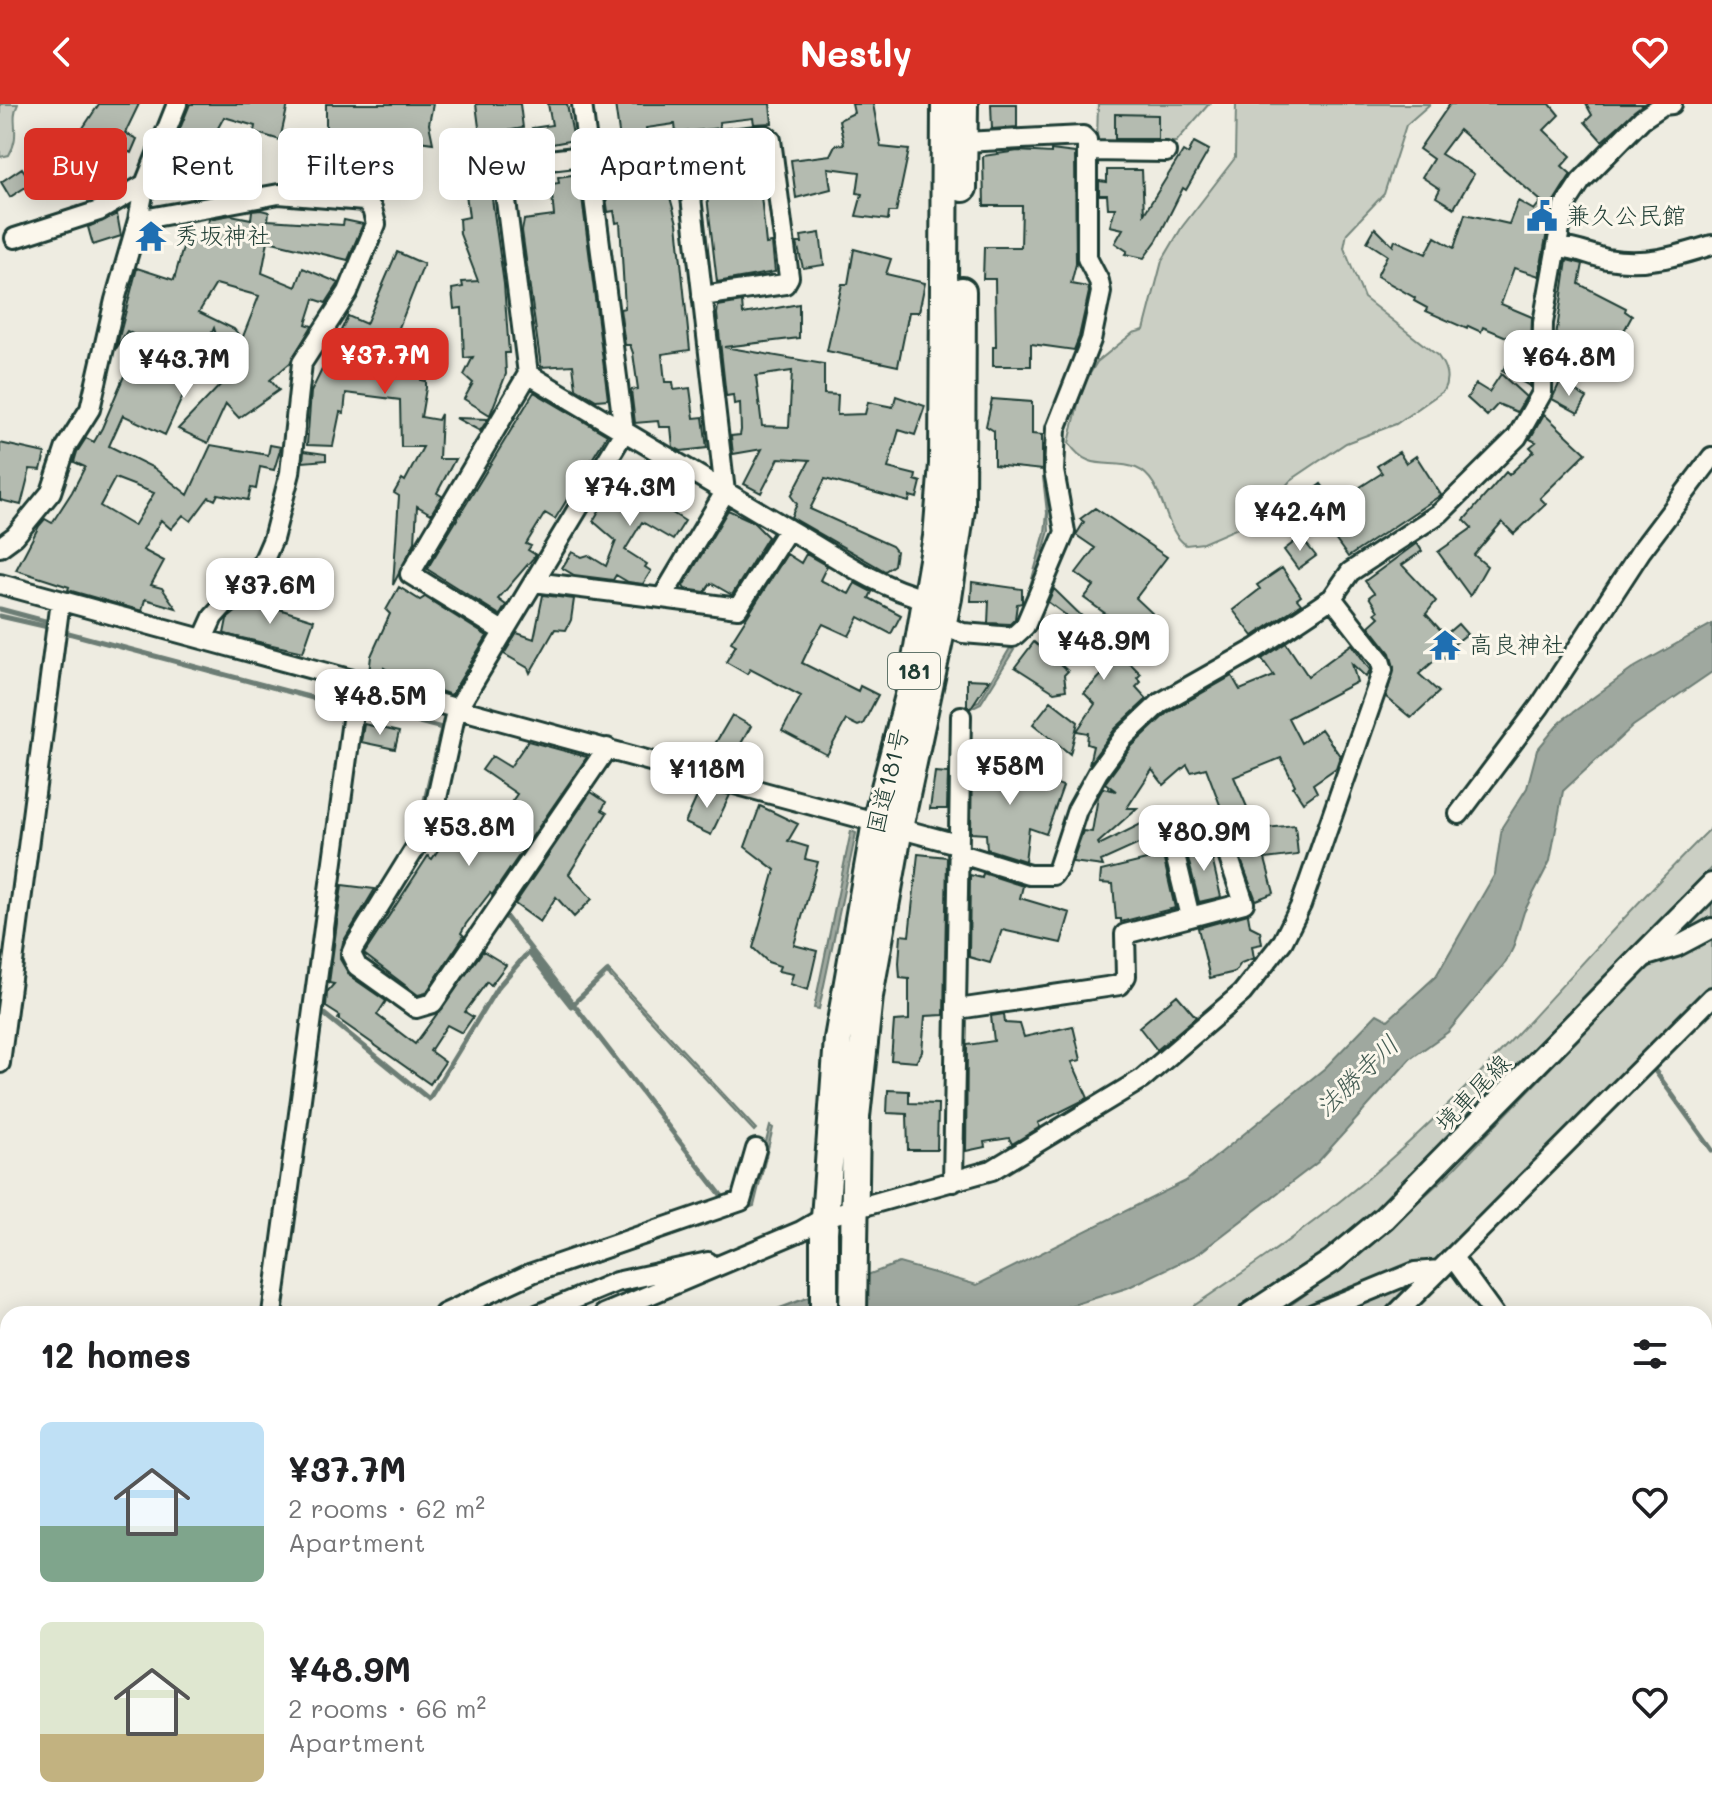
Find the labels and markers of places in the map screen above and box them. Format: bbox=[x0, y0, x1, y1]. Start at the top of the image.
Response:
public building icon: 兼久公民館 bbox=[1525, 199, 1559, 233]
place label: 兼久公民館 bbox=[1566, 199, 1686, 230]
temple icon: 秀坂神社 bbox=[134, 219, 168, 253]
place label: 秀坂神社 bbox=[175, 219, 271, 250]
pin: ¥37.7M bbox=[320, 328, 450, 396]
pin: ¥64.8M bbox=[1504, 330, 1634, 398]
pin: ¥43.7M bbox=[119, 332, 249, 400]
pin: ¥74.3M bbox=[565, 460, 695, 528]
pin: ¥42.4M bbox=[1235, 485, 1365, 553]
pin: ¥37.6M bbox=[205, 558, 335, 626]
pin: ¥48.9M bbox=[1039, 614, 1169, 682]
temple icon: 高良神社 bbox=[1428, 628, 1462, 662]
place label: 高良神社 bbox=[1469, 628, 1565, 659]
pin: ¥48.5M bbox=[315, 669, 445, 737]
pin: ¥58M bbox=[963, 739, 1057, 807]
pin: ¥118M bbox=[651, 742, 763, 810]
pin: ¥53.8M bbox=[404, 800, 534, 868]
pin: ¥80.9M bbox=[1139, 805, 1269, 873]

